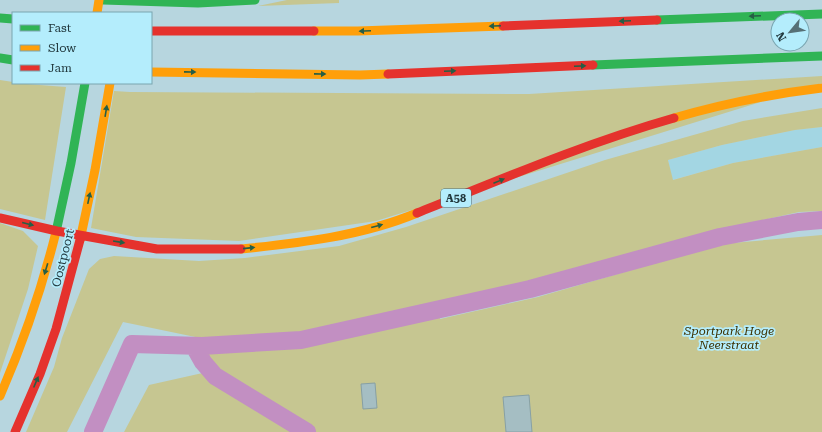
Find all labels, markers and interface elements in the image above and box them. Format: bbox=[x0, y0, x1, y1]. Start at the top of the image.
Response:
legend bbox=[12, 12, 152, 84]
north arrow bbox=[770, 12, 810, 52]
one-way arrow bbox=[749, 13, 761, 20]
one-way arrow bbox=[618, 18, 631, 24]
text: Fast bbox=[48, 21, 72, 35]
one-way arrow bbox=[488, 23, 501, 29]
one-way arrow bbox=[358, 28, 371, 34]
text: N bbox=[774, 29, 789, 43]
text: Slow bbox=[48, 41, 76, 55]
text: Jam bbox=[48, 61, 72, 75]
one-way arrow bbox=[574, 62, 586, 69]
one-way arrow bbox=[444, 68, 457, 74]
one-way arrow bbox=[184, 69, 197, 75]
one-way arrow bbox=[314, 71, 327, 77]
one-way arrow bbox=[103, 105, 109, 117]
one-way arrow bbox=[493, 178, 505, 184]
road number: A58 bbox=[441, 189, 471, 207]
one-way arrow bbox=[86, 192, 92, 204]
one-way arrow bbox=[22, 222, 35, 228]
one-way arrow bbox=[371, 223, 383, 229]
street label: Oostpoort bbox=[49, 227, 77, 288]
one-way arrow bbox=[113, 239, 126, 245]
one-way arrow bbox=[243, 244, 255, 251]
one-way arrow bbox=[43, 263, 49, 275]
park label: Sportpark Hoge Neerstraat bbox=[683, 324, 774, 352]
one-way arrow bbox=[33, 377, 39, 388]

